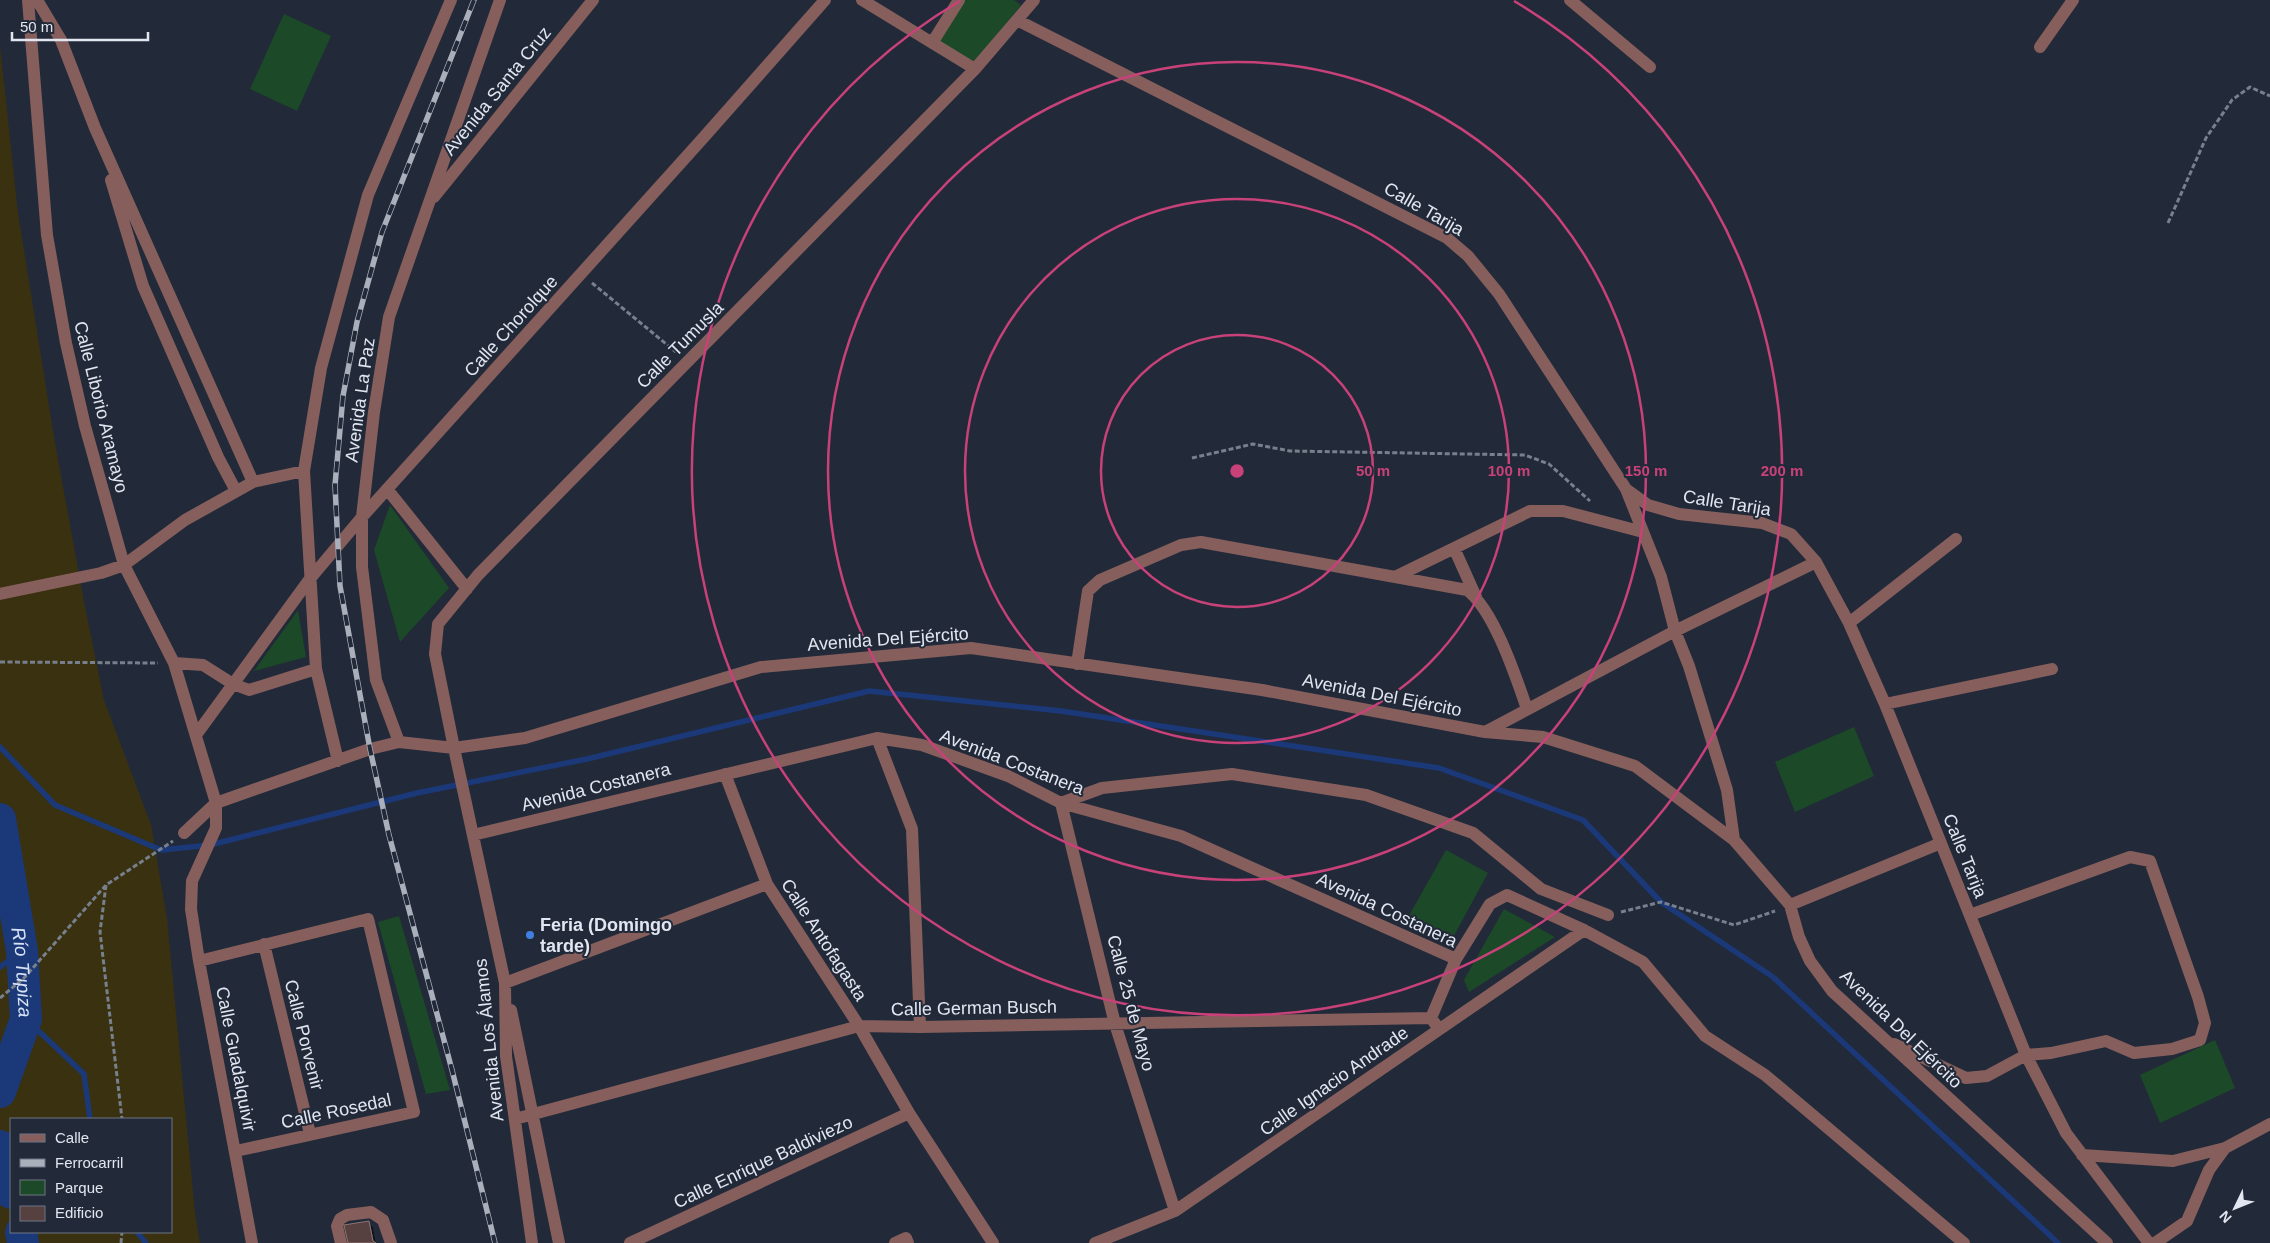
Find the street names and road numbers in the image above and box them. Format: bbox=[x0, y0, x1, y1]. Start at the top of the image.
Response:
street label: Avenida Santa Cruz bbox=[439, 23, 555, 159]
street label: Calle Tarija bbox=[1381, 178, 1468, 240]
street label: Calle Chorolque bbox=[460, 271, 562, 381]
street label: Calle Tumusla bbox=[633, 297, 728, 392]
street label: Calle Liborio Aramayo bbox=[70, 319, 132, 495]
street label: Avenida La Paz bbox=[341, 336, 379, 464]
street label: Calle Tarija bbox=[1682, 486, 1773, 520]
street label: Avenida Del Ejército bbox=[807, 623, 969, 655]
street label: Avenida Del Ejército bbox=[1301, 670, 1463, 720]
street label: Avenida Costanera bbox=[937, 725, 1088, 799]
street label: Avenida Costanera bbox=[519, 759, 673, 815]
street label: Calle Tarija bbox=[1939, 811, 1991, 902]
street label: Avenida Costanera bbox=[1314, 869, 1461, 952]
street label: Calle Antofagasta bbox=[777, 875, 871, 1005]
street label: Calle 25 de Mayo bbox=[1103, 933, 1159, 1073]
street label: Avenida Los Álamos bbox=[470, 958, 508, 1122]
street label: Avenida Del Ejército bbox=[1836, 966, 1966, 1092]
street label: Calle Porvenir bbox=[281, 978, 327, 1092]
street label: Calle Guadalquivir bbox=[212, 985, 260, 1133]
street label: Calle German Busch bbox=[891, 997, 1057, 1019]
street label: Calle Ignacio Andrade bbox=[1256, 1022, 1412, 1140]
street label: Calle Rosedal bbox=[279, 1090, 393, 1132]
street label: Calle Enrique Baldiviezo bbox=[670, 1112, 856, 1212]

